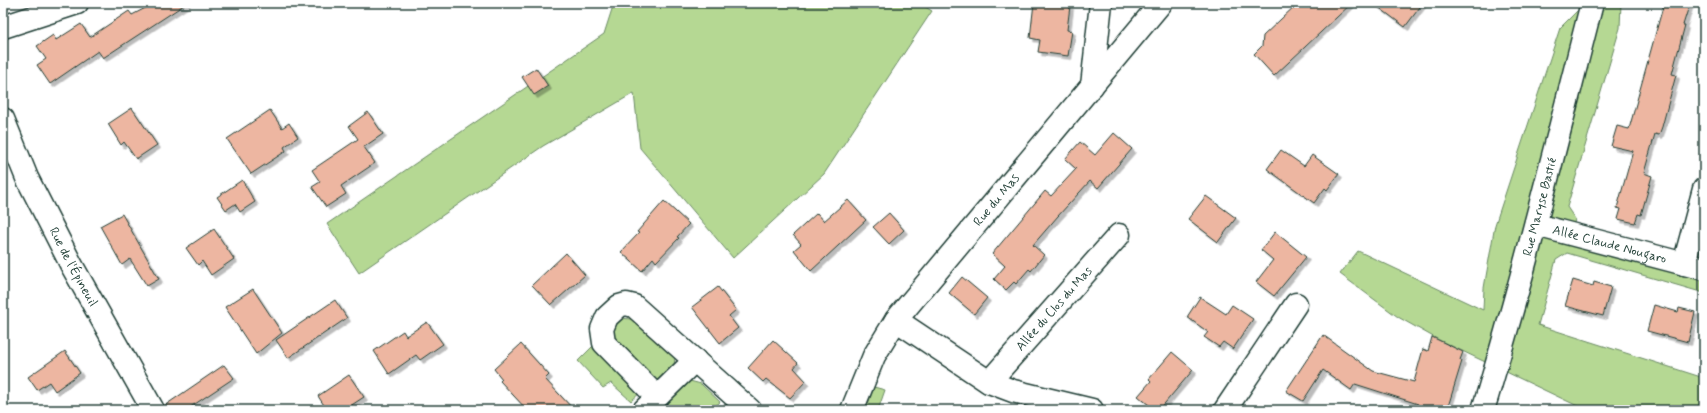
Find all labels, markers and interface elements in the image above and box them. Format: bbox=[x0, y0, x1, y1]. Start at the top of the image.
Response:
street label: Rue Maryse Bastié bbox=[1519, 156, 1561, 258]
street label: Rue du Mas bbox=[970, 170, 1023, 230]
street label: Allée Claude Nougaro bbox=[1551, 221, 1668, 267]
street label: Rue de l'Épineuil bbox=[45, 224, 102, 310]
street label: Allée du Clos du Mas bbox=[1012, 262, 1096, 355]

